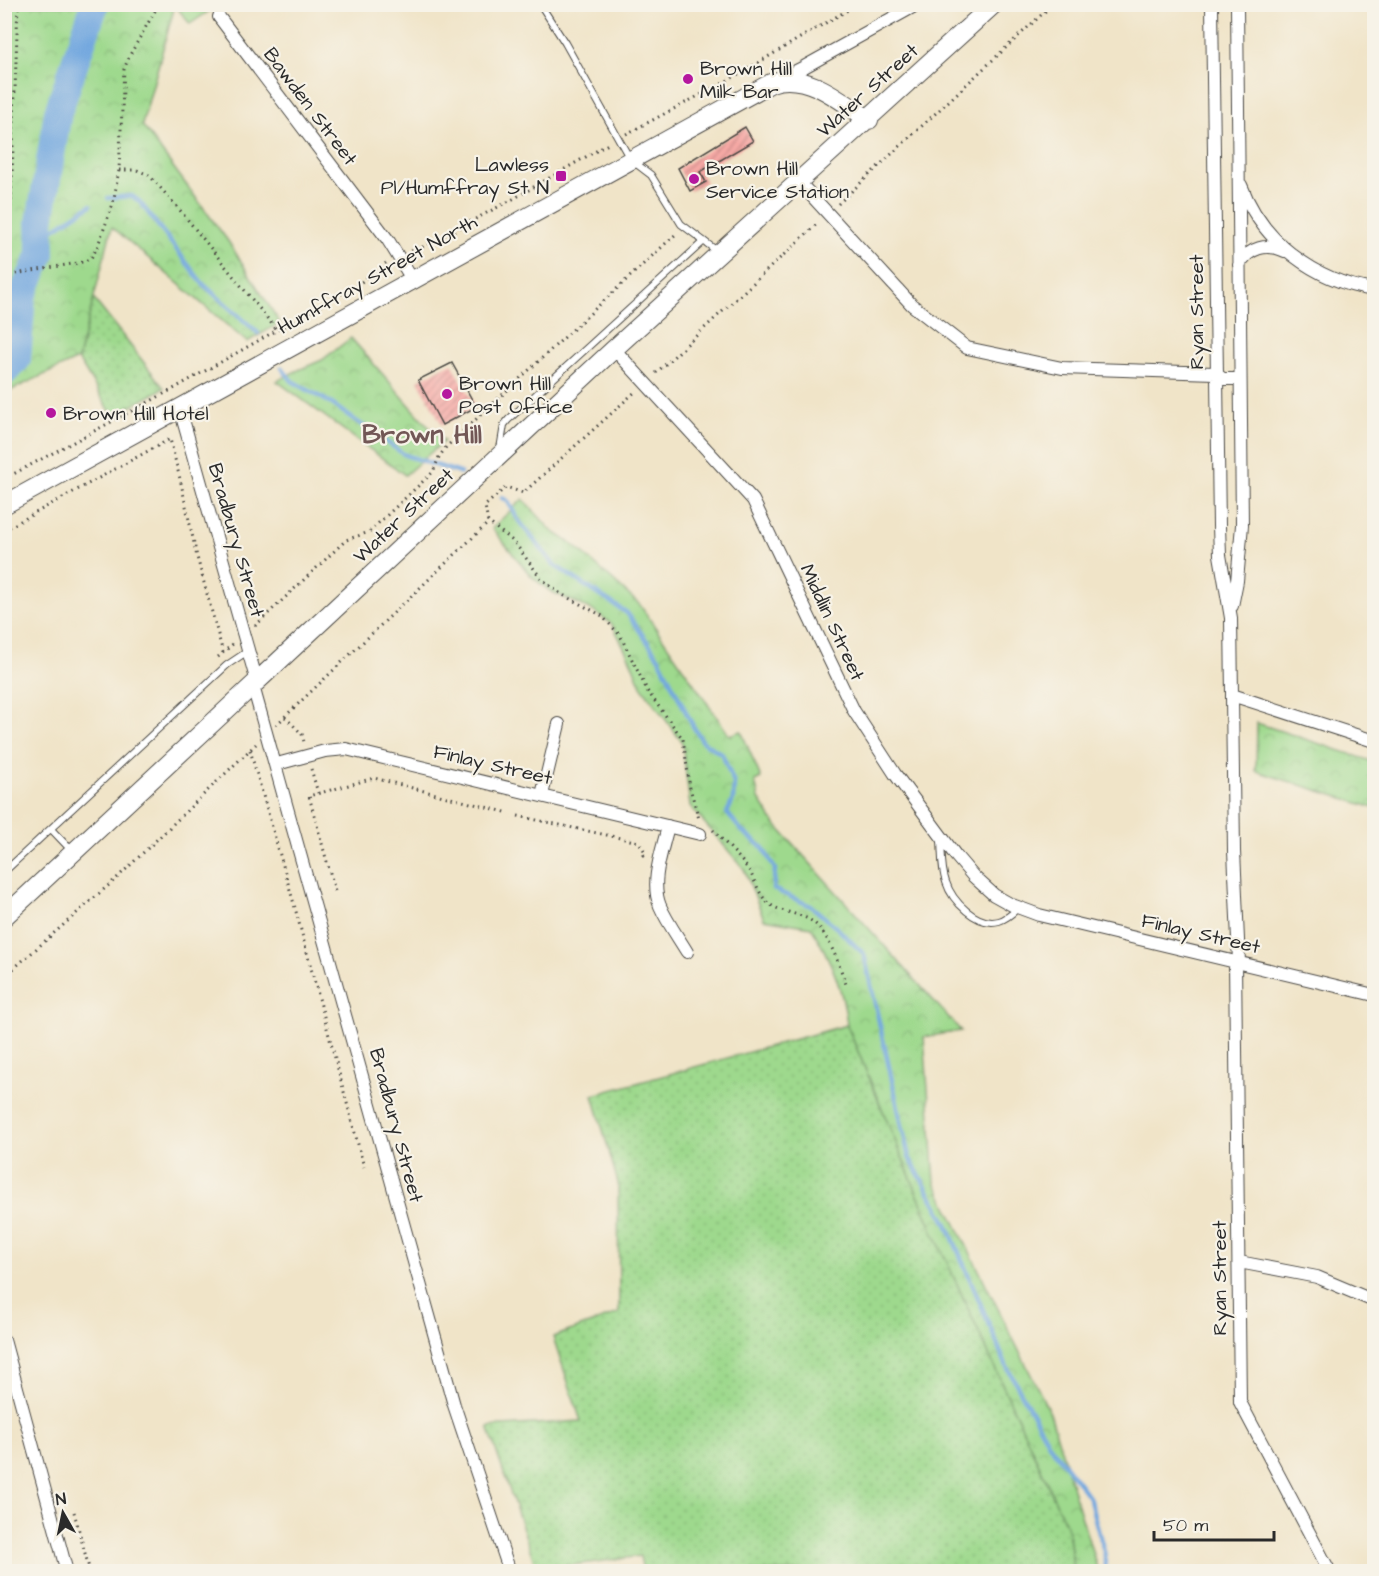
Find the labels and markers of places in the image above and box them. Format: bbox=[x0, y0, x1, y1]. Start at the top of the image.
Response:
place label: Brown Hill Milk Bar bbox=[700, 55, 792, 106]
marker: Brown Hill Milk Bar bbox=[681, 72, 695, 86]
place label: Lawless Pl/Humffray St N bbox=[381, 151, 549, 203]
place label: Brown Hill Service Station bbox=[706, 155, 849, 206]
marker: Lawless Pl/Humffray St N bbox=[554, 169, 568, 183]
marker: Brown Hill Service Station bbox=[687, 172, 701, 186]
place label: Brown Hill Post Office bbox=[459, 370, 573, 421]
marker: Brown Hill Post Office bbox=[440, 387, 454, 401]
place label: Brown Hill Hotel bbox=[63, 400, 209, 428]
marker: Brown Hill Hotel bbox=[44, 406, 58, 420]

